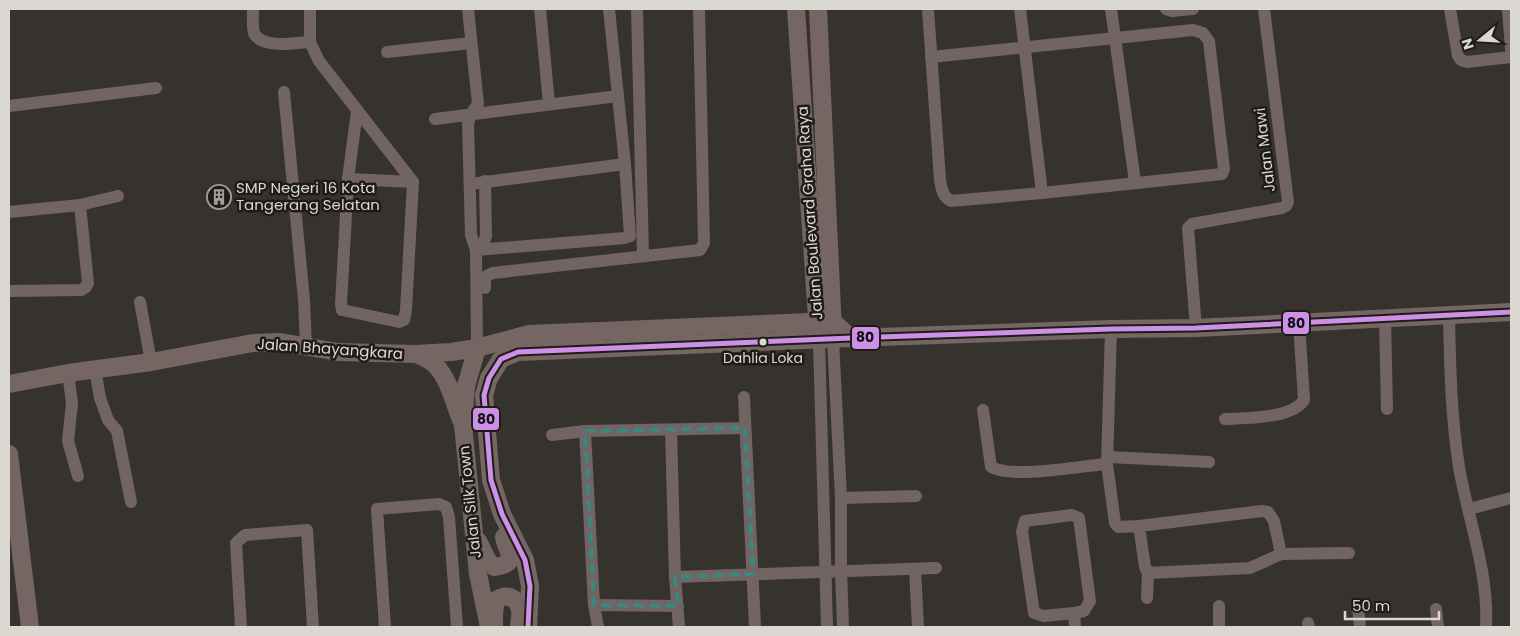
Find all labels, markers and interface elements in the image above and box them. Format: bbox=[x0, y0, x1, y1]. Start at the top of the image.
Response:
north arrow bbox=[1455, 15, 1505, 65]
text: N bbox=[1456, 36, 1479, 52]
street label: Jalan Boulevard Graha Raya bbox=[792, 105, 827, 321]
street label: Jalan Mawi bbox=[1249, 107, 1280, 193]
place label: SMP Negeri 16 Kota Tangerang Selatan bbox=[236, 177, 380, 215]
building icon: SMP Negeri 16 Kota Tangerang Selatan bbox=[206, 184, 232, 210]
line badge: 80 bbox=[1282, 311, 1310, 335]
text: 80 bbox=[1287, 313, 1305, 333]
line badge: 80 bbox=[851, 326, 880, 350]
text: 80 bbox=[856, 327, 874, 347]
street label: Jalan Bhayangkara bbox=[256, 333, 404, 364]
marker: Dahlia Loka bbox=[758, 337, 768, 347]
place label: Dahlia Loka bbox=[723, 348, 803, 368]
line badge: 80 bbox=[472, 407, 500, 431]
text: 80 bbox=[477, 409, 495, 429]
street label: Jalan Silk Town bbox=[453, 445, 486, 559]
scale bar bbox=[1345, 588, 1439, 620]
text: 50 m bbox=[1352, 595, 1390, 616]

